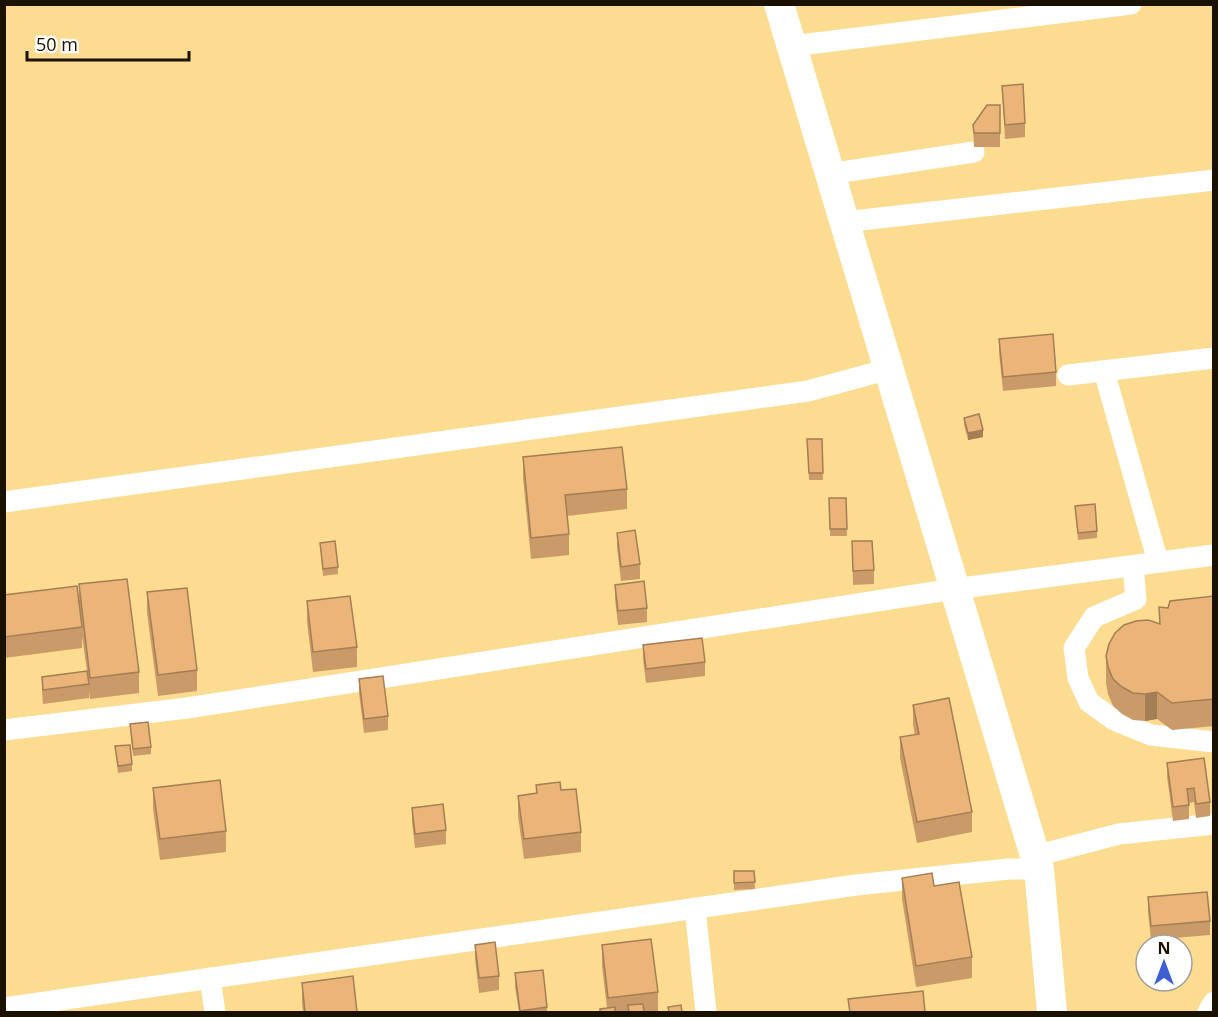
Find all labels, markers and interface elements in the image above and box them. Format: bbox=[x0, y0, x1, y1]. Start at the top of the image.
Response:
scale bar bbox=[27, 24, 189, 62]
text: 50 m bbox=[36, 32, 78, 56]
north arrow bbox=[1134, 933, 1194, 993]
text: N bbox=[1157, 937, 1171, 959]

